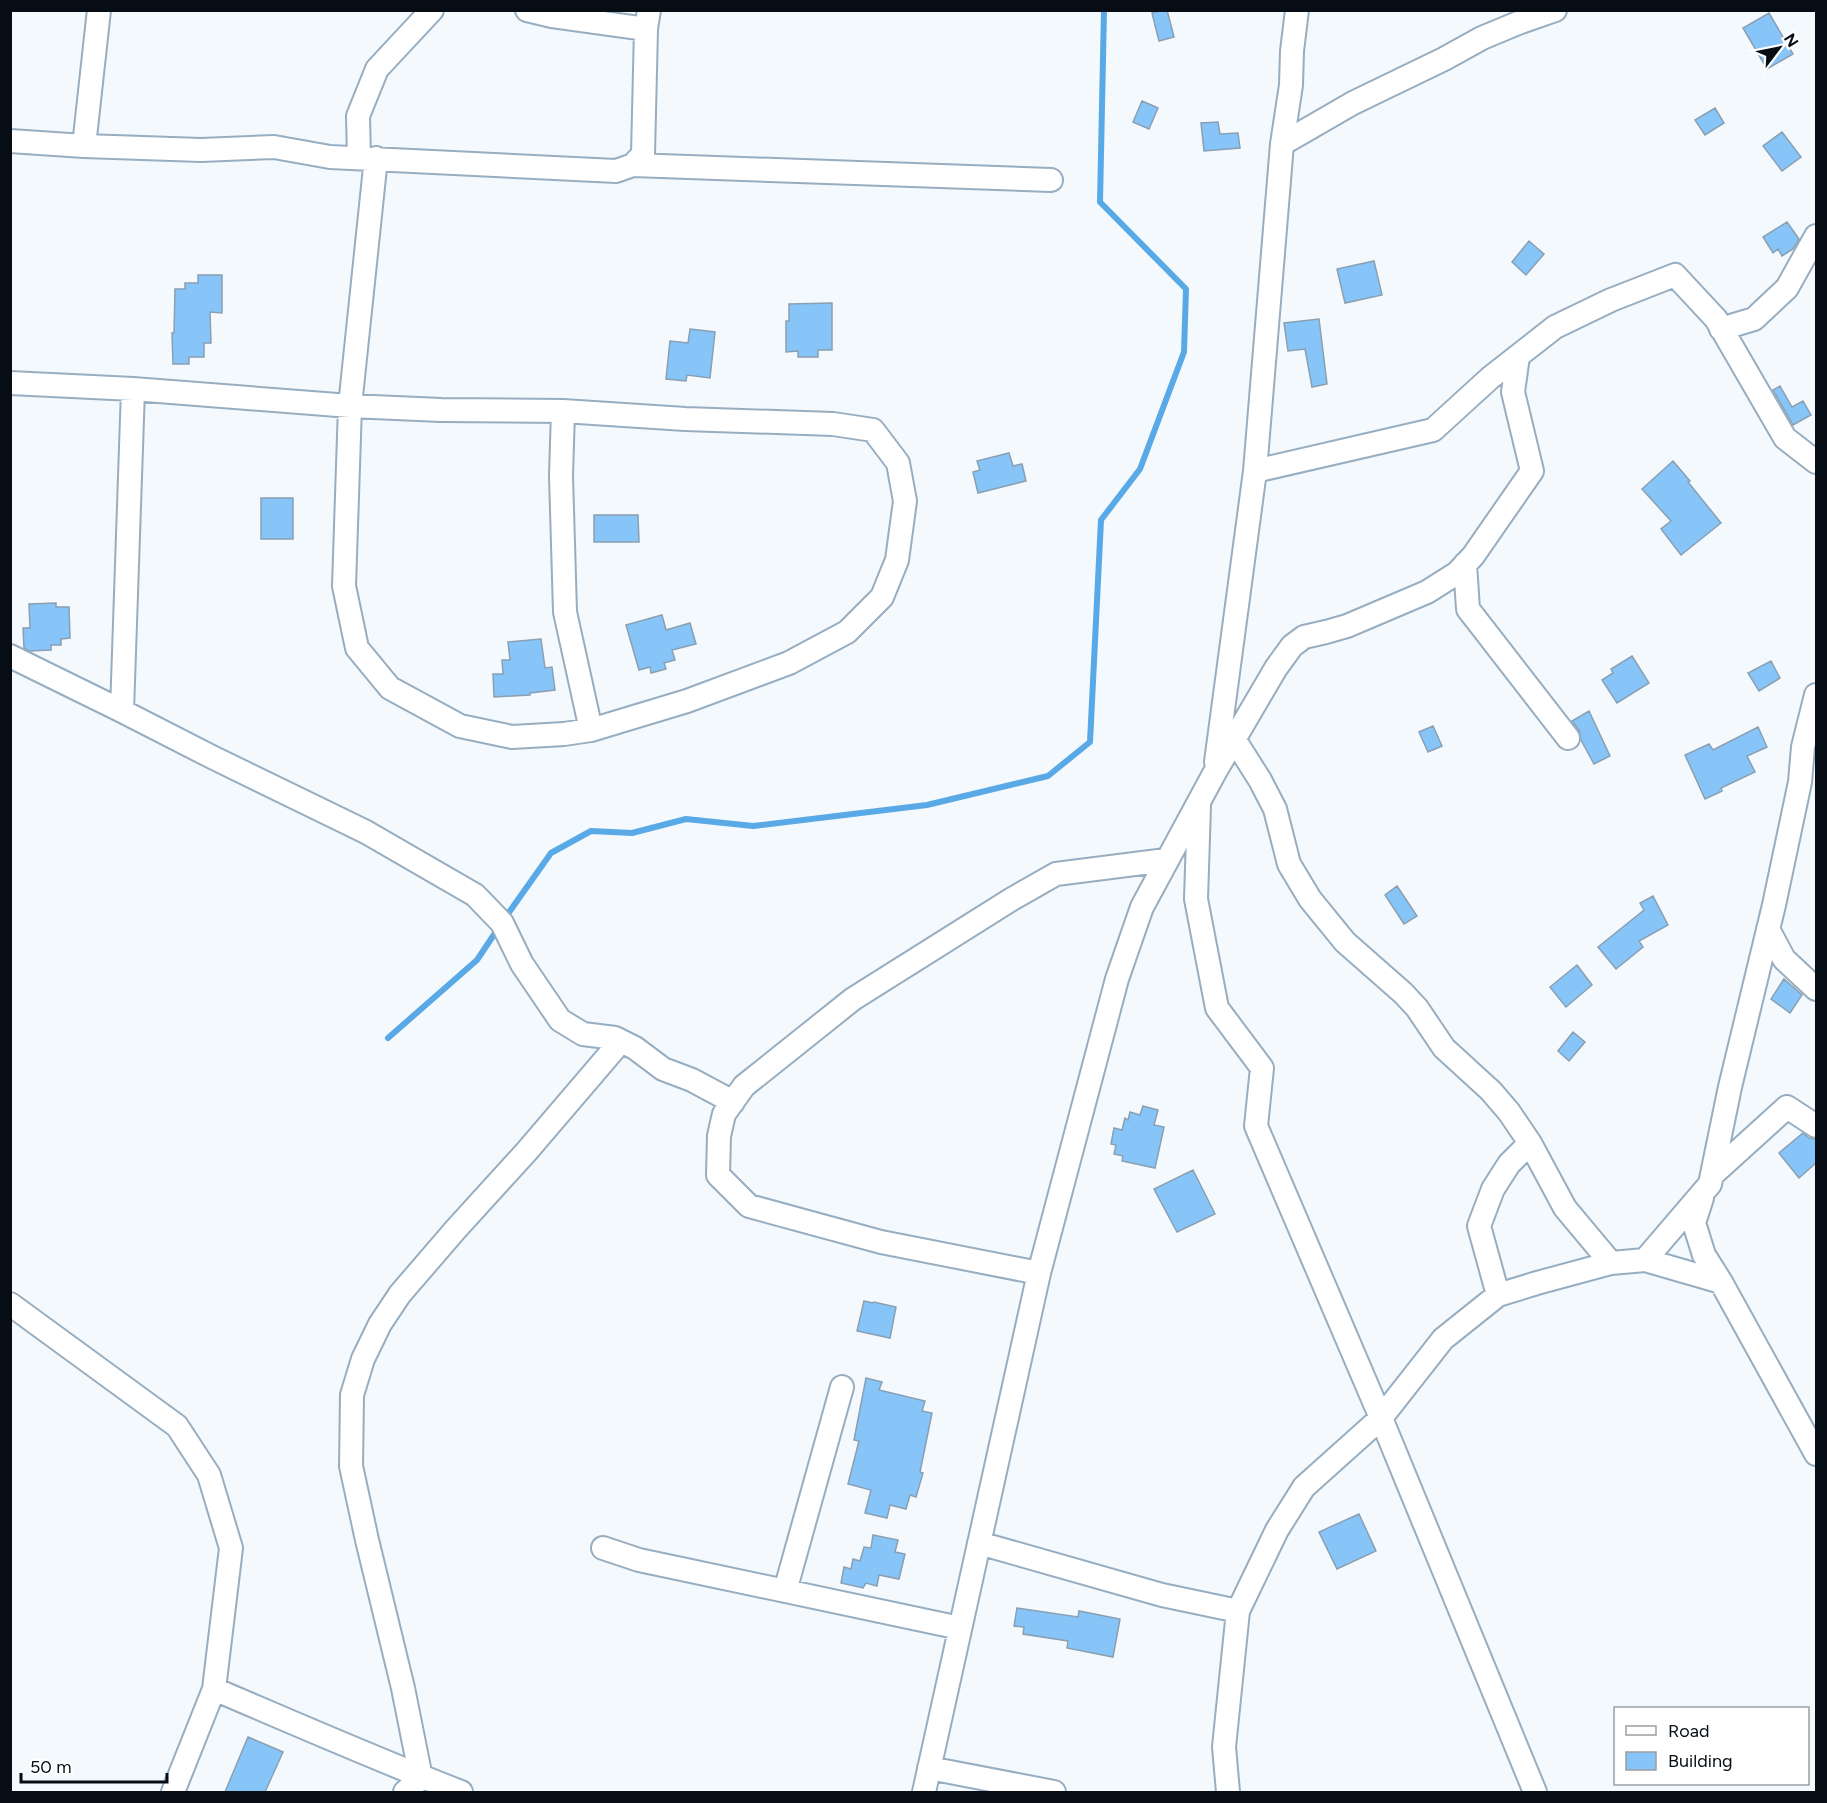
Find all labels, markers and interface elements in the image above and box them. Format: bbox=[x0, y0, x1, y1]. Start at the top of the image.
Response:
north arrow bbox=[1749, 18, 1809, 78]
text: N bbox=[1780, 30, 1803, 51]
legend bbox=[1614, 1707, 1809, 1785]
text: Road bbox=[1668, 1720, 1709, 1742]
scale bar bbox=[21, 1746, 166, 1784]
text: Building bbox=[1668, 1750, 1733, 1772]
text: 50 m bbox=[30, 1756, 72, 1778]

